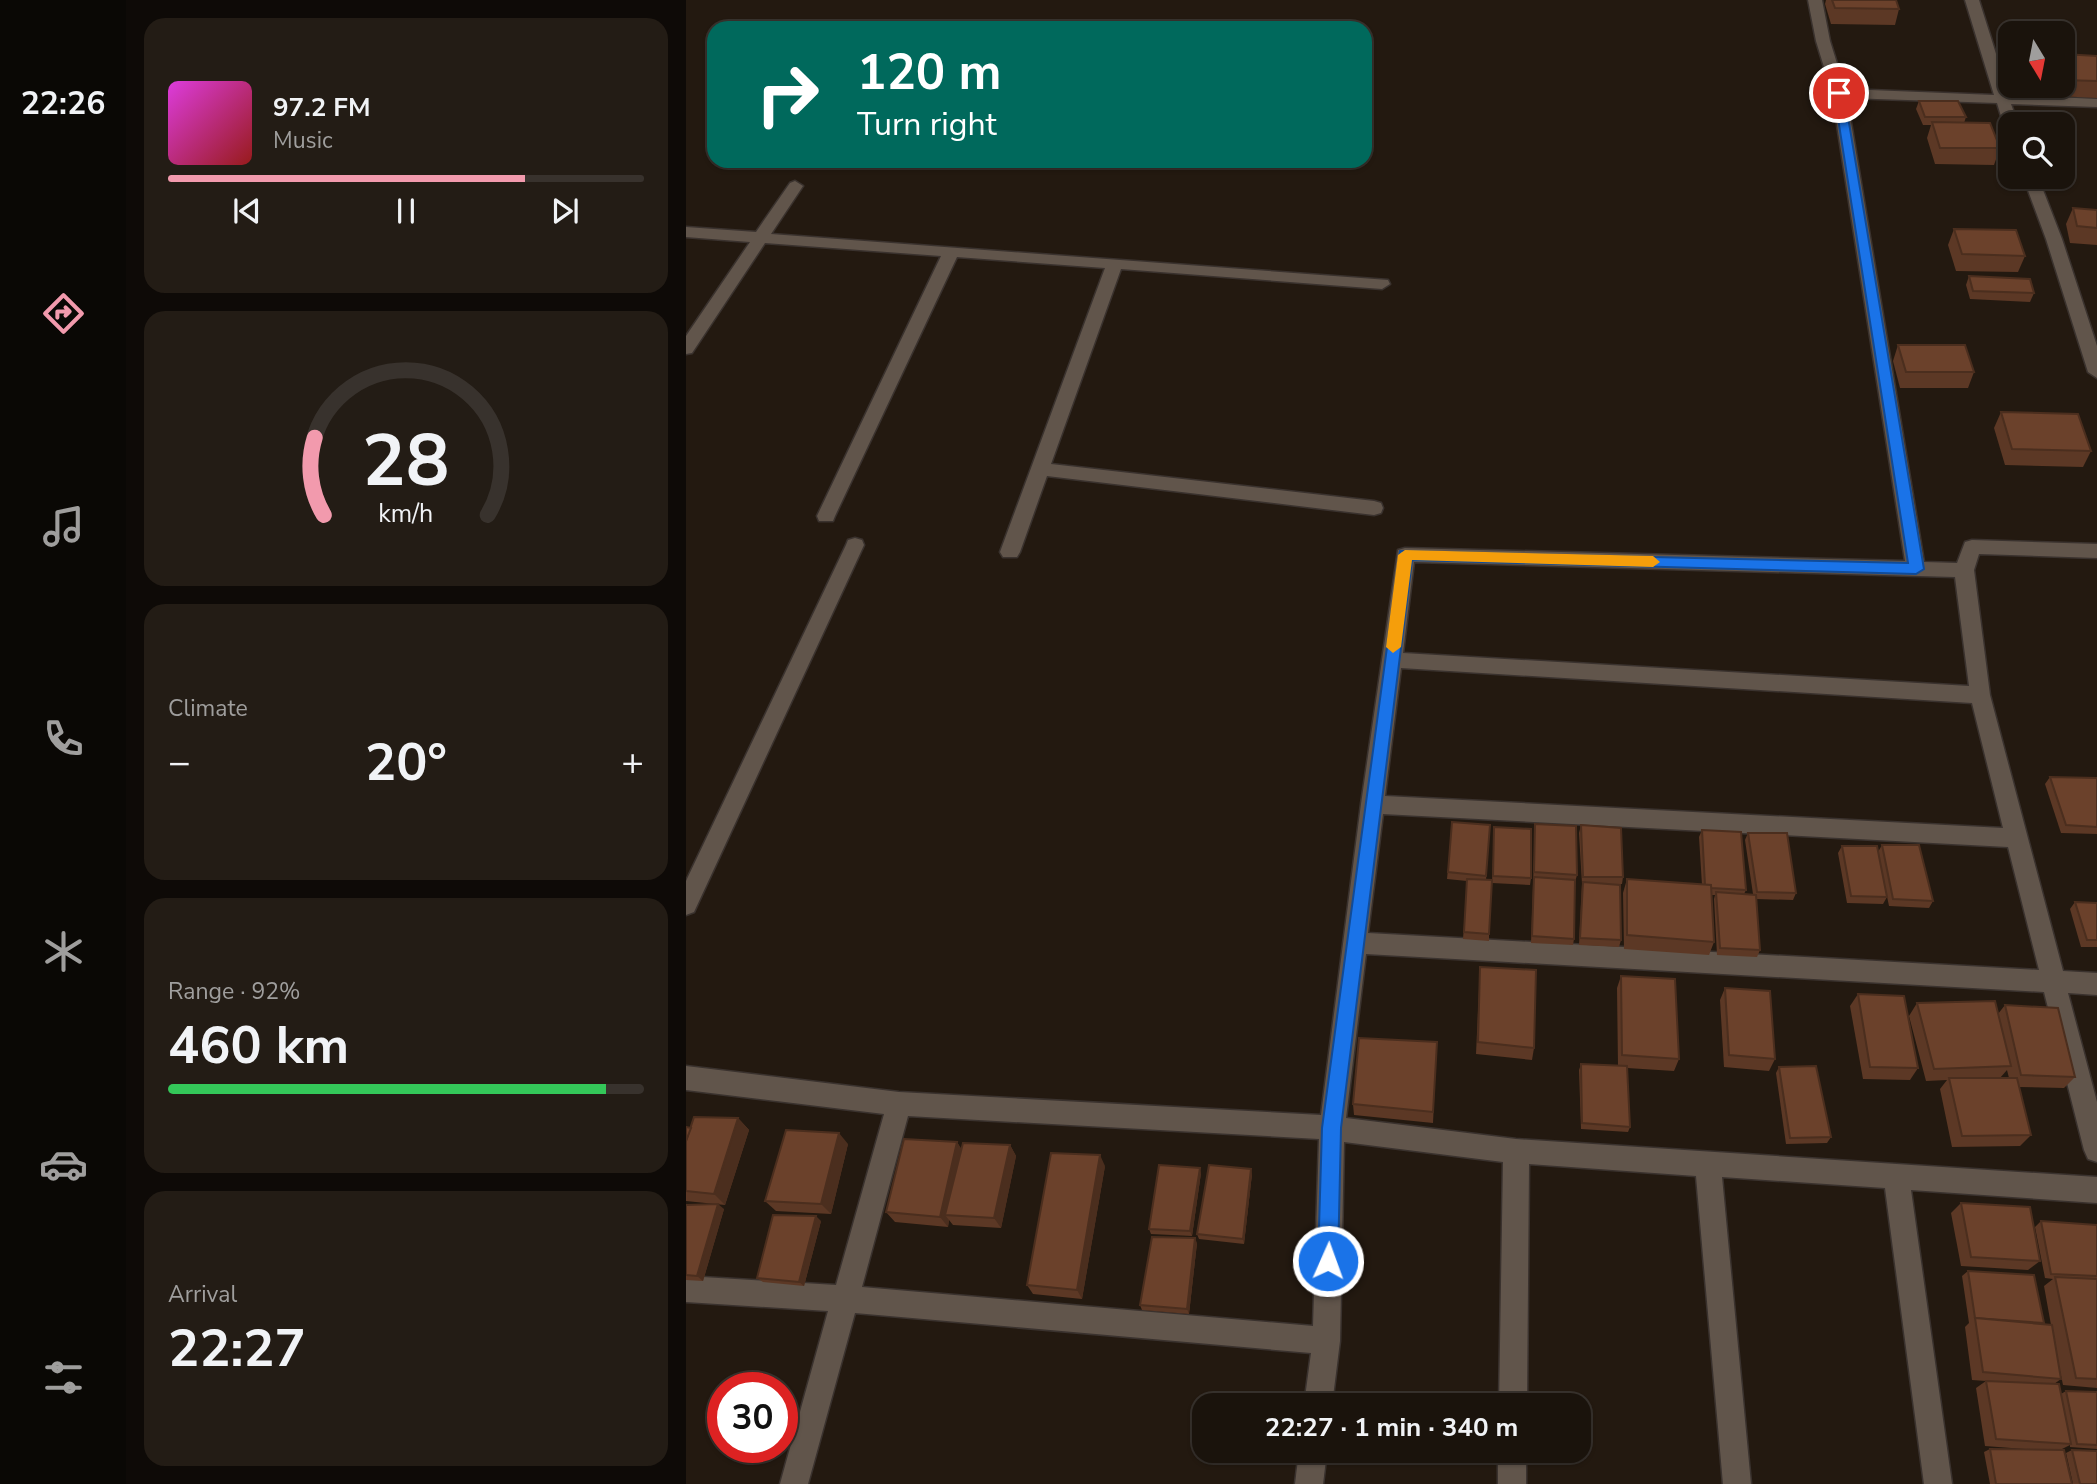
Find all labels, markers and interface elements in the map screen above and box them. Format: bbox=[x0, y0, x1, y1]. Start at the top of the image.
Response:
north arrow bbox=[1998, 21, 2076, 98]
map controls bbox=[1998, 21, 2075, 189]
text: 120 m bbox=[857, 39, 1001, 106]
icon: right bbox=[742, 49, 833, 140]
pin bbox=[1809, 63, 1869, 123]
icon: arrive bbox=[1820, 74, 1858, 112]
text: 22:26 bbox=[21, 82, 105, 125]
text: 97.2 FM bbox=[273, 90, 370, 125]
text: Turn right bbox=[857, 103, 997, 146]
button: search bbox=[1998, 112, 2075, 189]
text: Music bbox=[273, 125, 333, 156]
icon: previous bbox=[228, 192, 266, 230]
icon: pause bbox=[387, 192, 425, 230]
icon: next bbox=[546, 192, 584, 230]
icon: directions bbox=[39, 289, 88, 338]
text: 28 bbox=[362, 411, 450, 511]
text: km/h bbox=[378, 497, 434, 531]
icon: music bbox=[39, 502, 88, 551]
text: Climate bbox=[168, 693, 248, 724]
icon: phone bbox=[39, 714, 88, 763]
text: 20° bbox=[365, 727, 447, 798]
text: − bbox=[168, 737, 191, 788]
text: + bbox=[621, 737, 644, 788]
icon: climate bbox=[39, 927, 88, 976]
text: Range · 92% bbox=[168, 976, 300, 1007]
text: 460 km bbox=[168, 1010, 349, 1081]
icon: car bbox=[39, 1140, 88, 1189]
position arrow bbox=[1291, 1224, 1365, 1298]
text: Arrival bbox=[168, 1279, 237, 1310]
text: 22:27 bbox=[168, 1313, 306, 1384]
icon: filters bbox=[39, 1353, 88, 1402]
speed limit sign: 30 bbox=[707, 1372, 798, 1463]
text: 22:27 · 1 min · 340 m bbox=[1265, 1410, 1518, 1445]

